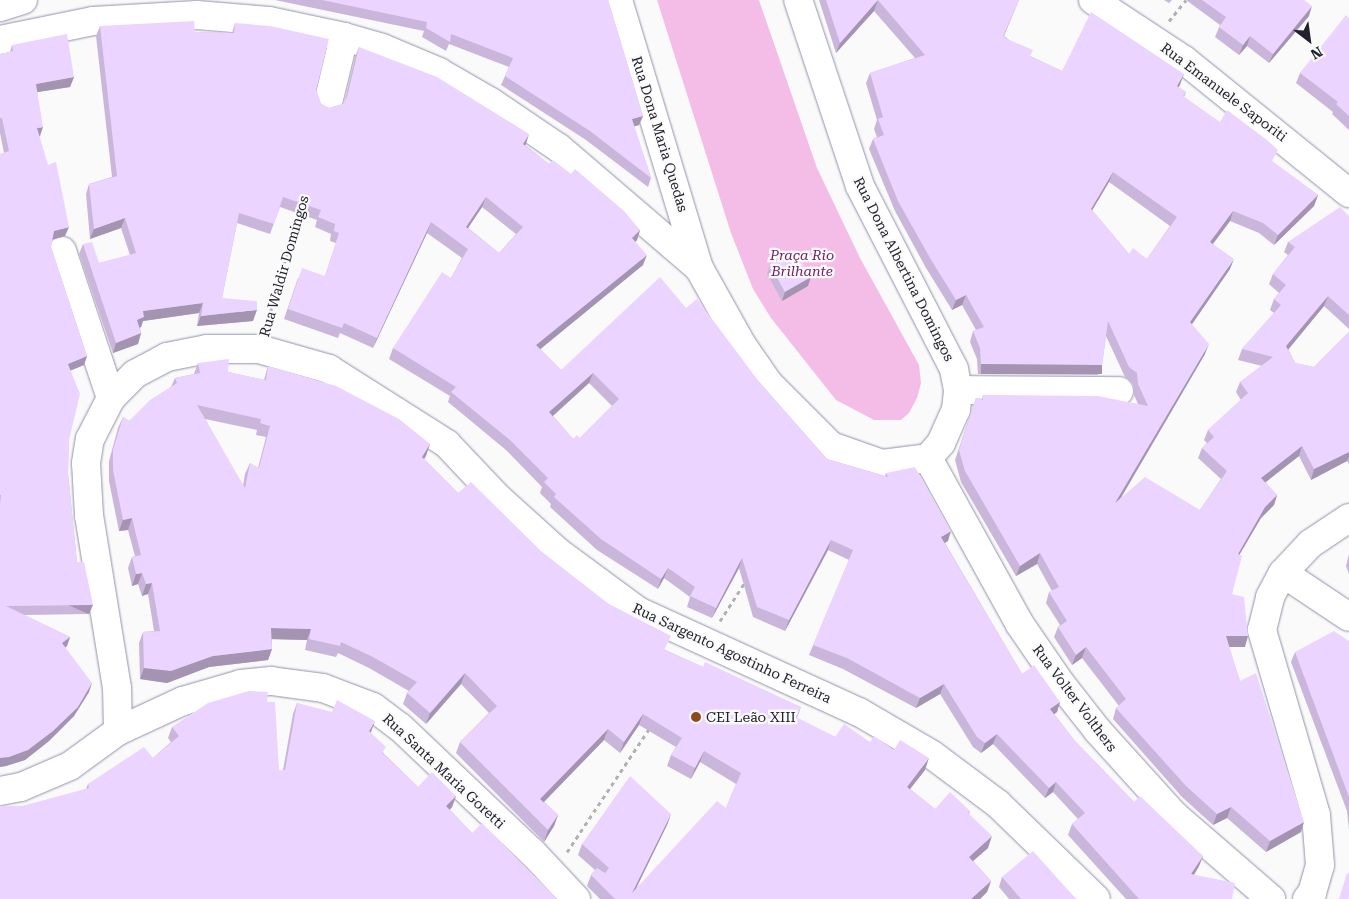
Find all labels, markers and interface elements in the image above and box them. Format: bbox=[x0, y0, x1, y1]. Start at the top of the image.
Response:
north arrow bbox=[1284, 15, 1334, 65]
street label: Rua Emanuele Saporiti bbox=[1158, 39, 1290, 145]
text: N bbox=[1308, 43, 1325, 63]
street label: Rua Dona Maria Quedas bbox=[628, 54, 692, 214]
street label: Rua Dona Albertina Domingos bbox=[850, 174, 958, 364]
street label: Rua Waldir Domingos bbox=[256, 193, 312, 339]
park label: Praça Rio Brilhante bbox=[770, 247, 834, 280]
street label: Rua Sargento Agostinho Ferreira bbox=[630, 599, 834, 707]
street label: Rua Volter Volthers bbox=[1029, 641, 1121, 755]
place label: CEI Leão XIII bbox=[706, 709, 796, 725]
street label: Rua Santa Maria Goretti bbox=[379, 710, 509, 832]
marker: CEI Leão XIII bbox=[690, 711, 702, 723]

